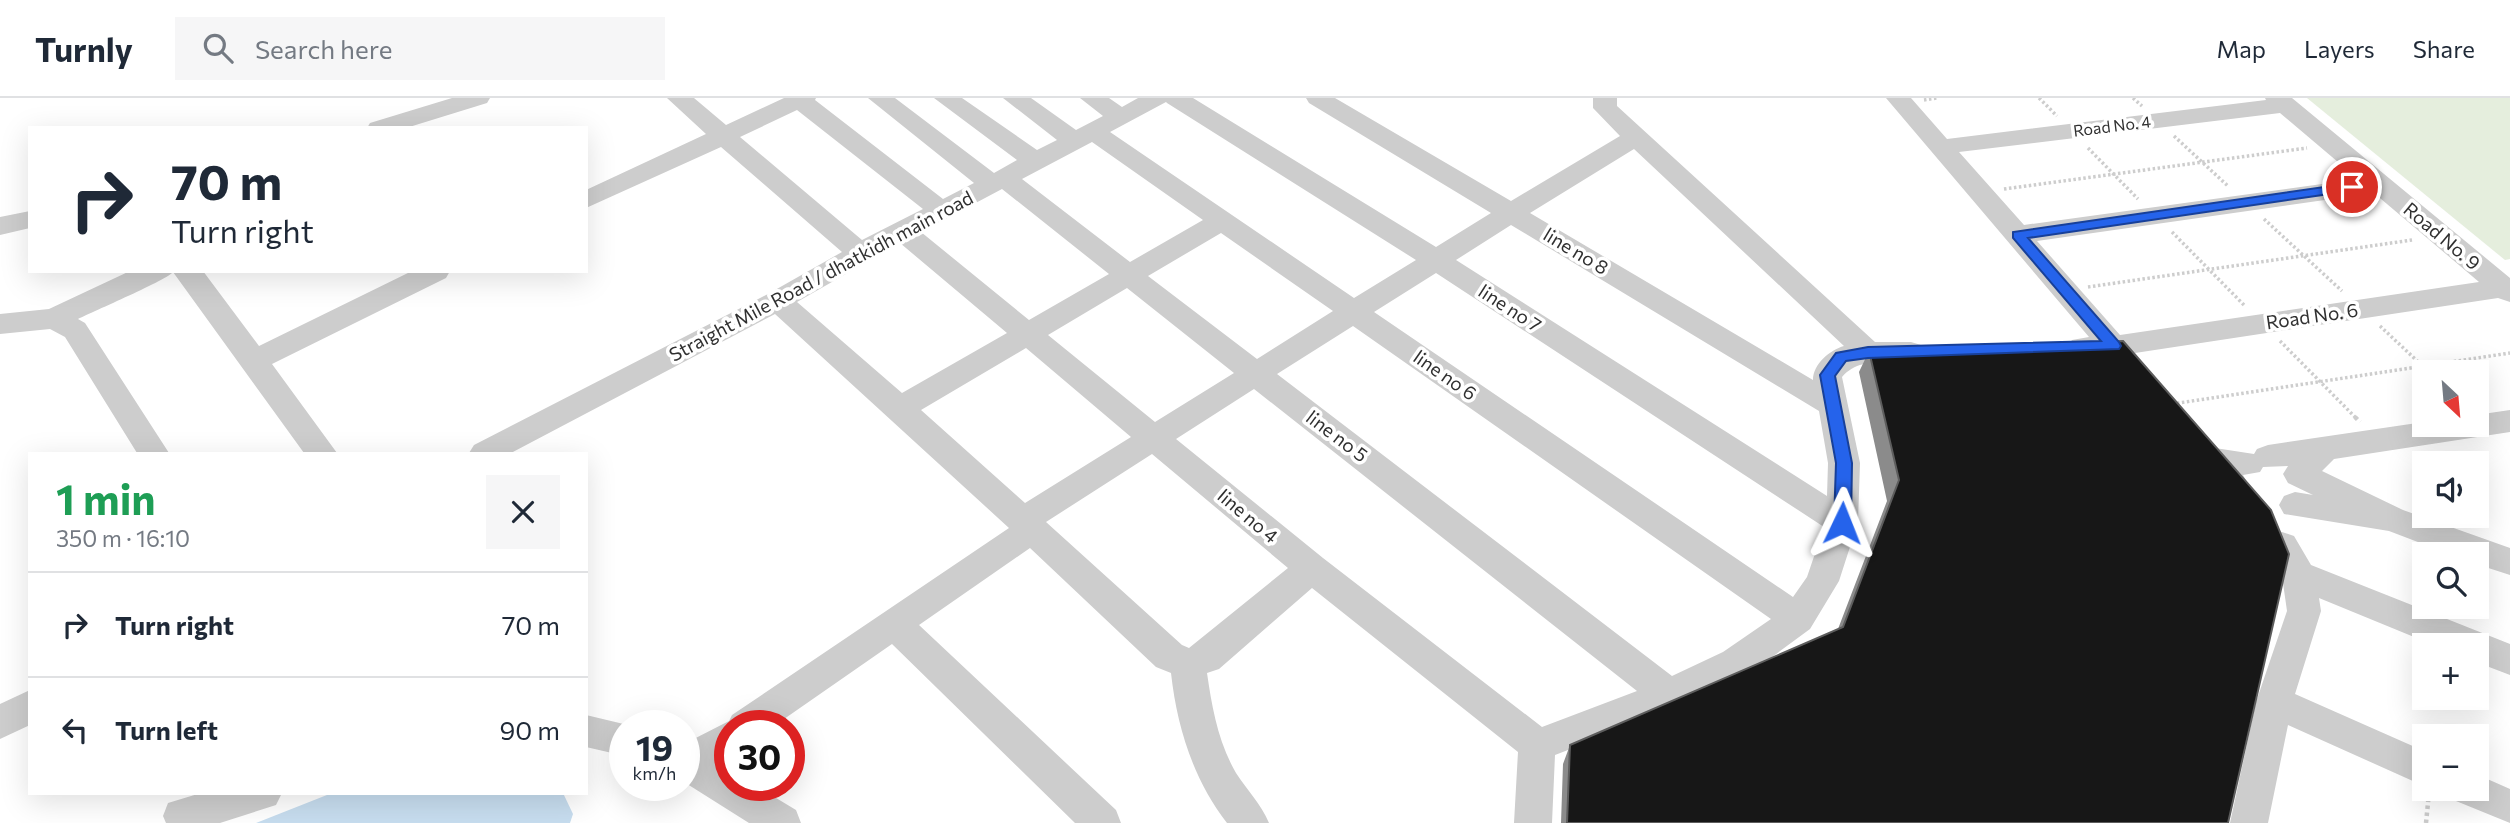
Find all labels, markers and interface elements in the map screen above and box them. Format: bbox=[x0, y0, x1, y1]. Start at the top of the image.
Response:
search box bbox=[175, 17, 665, 80]
text: Turnly bbox=[35, 28, 133, 69]
icon: search bbox=[199, 29, 237, 67]
text: Search here bbox=[255, 33, 392, 64]
text: Map bbox=[2217, 34, 2266, 63]
text: Layers bbox=[2304, 34, 2375, 63]
text: Share bbox=[2413, 34, 2475, 63]
street label: Road No. 4 bbox=[2072, 111, 2152, 140]
text: 70 m bbox=[171, 150, 282, 210]
icon: right bbox=[56, 154, 147, 245]
pin bbox=[2322, 157, 2382, 217]
icon: arrive bbox=[2333, 168, 2371, 206]
street label: Straight Mile Road / dhatkidh main road bbox=[665, 185, 977, 366]
street label: Road No. 9 bbox=[2399, 197, 2485, 274]
text: Turn right bbox=[171, 210, 314, 250]
street label: line no 8 bbox=[1540, 222, 1613, 279]
street label: line no 7 bbox=[1475, 279, 1546, 336]
street label: Road No. 6 bbox=[2264, 298, 2360, 333]
street label: line no 6 bbox=[1409, 345, 1481, 405]
north arrow bbox=[2412, 360, 2488, 438]
map controls bbox=[2412, 360, 2489, 801]
street label: line no 5 bbox=[1302, 405, 1373, 466]
button: sound bbox=[2412, 451, 2489, 528]
text: 1 min bbox=[56, 472, 156, 524]
button: close bbox=[486, 475, 560, 549]
street label: line no 4 bbox=[1214, 484, 1283, 547]
position arrow bbox=[1805, 486, 1879, 560]
text: 350 m · 16:10 bbox=[56, 524, 190, 552]
button: search bbox=[2412, 542, 2489, 619]
icon: right bbox=[56, 606, 94, 644]
text: Turn right bbox=[115, 609, 234, 640]
text: 70 m bbox=[502, 609, 560, 640]
button: + bbox=[2412, 633, 2489, 710]
speed limit sign: 30 bbox=[714, 710, 805, 801]
icon: left bbox=[56, 711, 94, 749]
text: Turn left bbox=[115, 714, 218, 745]
text: 90 m bbox=[500, 714, 560, 745]
button: − bbox=[2412, 724, 2489, 801]
text: 19 bbox=[636, 725, 673, 768]
text: km/h bbox=[633, 762, 676, 784]

